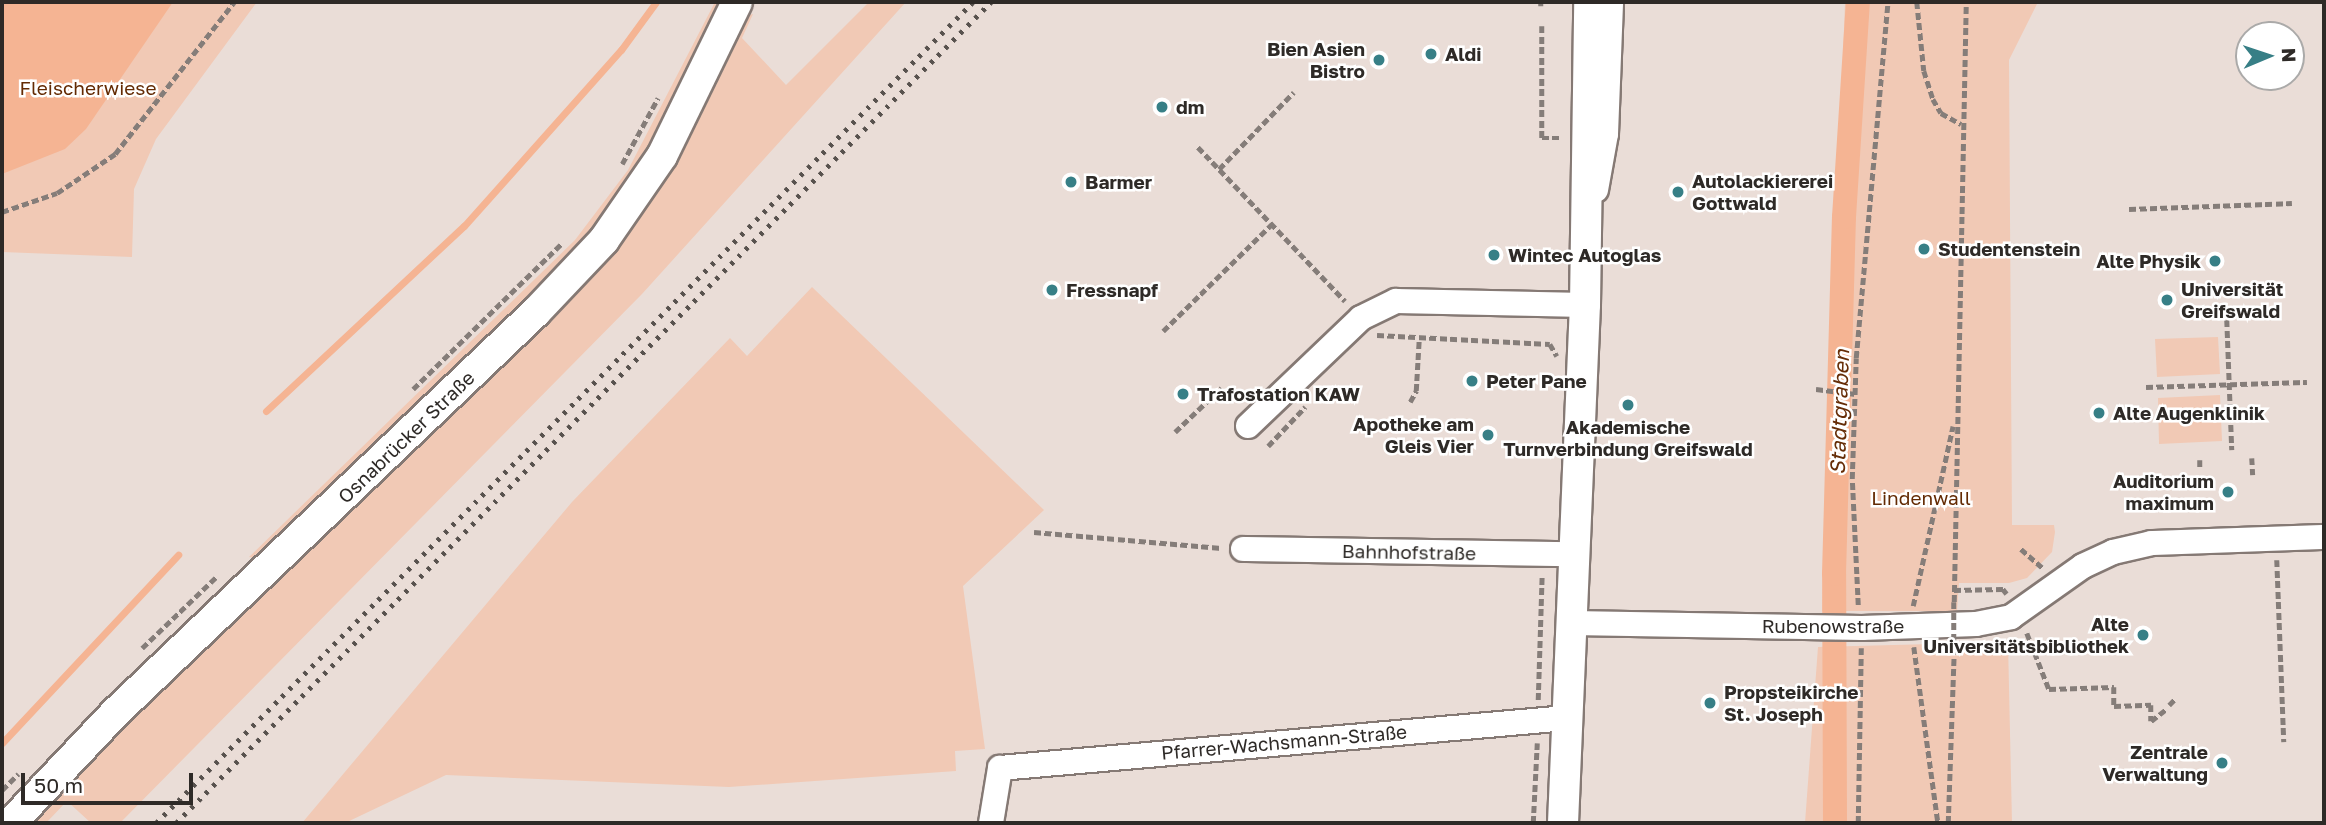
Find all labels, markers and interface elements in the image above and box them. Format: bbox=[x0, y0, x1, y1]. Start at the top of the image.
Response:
north arrow bbox=[2235, 21, 2305, 91]
place label: Bien Asien Bistro bbox=[1267, 38, 1365, 82]
place label: Aldi bbox=[1445, 43, 1481, 65]
marker: Aldi bbox=[1423, 46, 1439, 62]
text: N bbox=[2278, 48, 2301, 63]
marker: Bien Asien Bistro bbox=[1371, 52, 1387, 68]
park label: Fleischerwiese bbox=[20, 77, 156, 99]
place label: dm bbox=[1176, 96, 1204, 118]
marker: dm bbox=[1154, 99, 1170, 115]
place label: Autolackiererei Gottwald bbox=[1692, 170, 1833, 214]
place label: Barmer bbox=[1085, 171, 1152, 193]
marker: Barmer bbox=[1063, 174, 1079, 190]
marker: Autolackiererei Gottwald bbox=[1670, 184, 1686, 200]
place label: Studentenstein bbox=[1938, 238, 2080, 260]
marker: Studentenstein bbox=[1916, 241, 1932, 257]
place label: Wintec Autoglas bbox=[1508, 244, 1661, 266]
marker: Wintec Autoglas bbox=[1486, 247, 1502, 263]
place label: Alte Physik bbox=[2096, 250, 2201, 272]
marker: Alte Physik bbox=[2207, 253, 2223, 269]
place label: Universität Greifswald bbox=[2181, 278, 2283, 322]
place label: Fressnapf bbox=[1066, 279, 1158, 301]
marker: Fressnapf bbox=[1044, 282, 1060, 298]
marker: Universität Greifswald bbox=[2159, 292, 2175, 308]
water label: Stadtgraben bbox=[1824, 349, 1854, 475]
street label: Osnabrücker Straße bbox=[333, 366, 479, 508]
place label: Peter Pane bbox=[1486, 370, 1587, 392]
marker: Peter Pane bbox=[1464, 373, 1480, 389]
place label: Trafostation KAW bbox=[1197, 383, 1360, 405]
marker: Trafostation KAW bbox=[1175, 386, 1191, 402]
marker: Akademische Turnverbindung Greifswald bbox=[1620, 397, 1636, 413]
place label: Alte Augenklinik bbox=[2113, 402, 2265, 424]
marker: Alte Augenklinik bbox=[2091, 405, 2107, 421]
place label: Apotheke am Gleis Vier bbox=[1353, 413, 1474, 457]
place label: Akademische Turnverbindung Greifswald bbox=[1503, 416, 1753, 460]
marker: Apotheke am Gleis Vier bbox=[1480, 427, 1496, 443]
place label: Auditorium maximum bbox=[2113, 470, 2214, 514]
marker: Auditorium maximum bbox=[2220, 484, 2236, 500]
park label: Lindenwall bbox=[1871, 487, 1971, 509]
street label: Bahnhofstraße bbox=[1342, 539, 1476, 565]
place label: Alte Universitätsbibliothek bbox=[1923, 613, 2129, 657]
street label: Rubenowstraße bbox=[1762, 615, 1904, 637]
marker: Alte Universitätsbibliothek bbox=[2135, 627, 2151, 643]
place label: Propsteikirche St. Joseph bbox=[1724, 681, 1858, 725]
marker: Propsteikirche St. Joseph bbox=[1702, 695, 1718, 711]
street label: Pfarrer-Wachsmann-Straße bbox=[1160, 720, 1408, 764]
place label: Zentrale Verwaltung bbox=[2102, 741, 2208, 785]
marker: Zentrale Verwaltung bbox=[2214, 755, 2230, 771]
scale bar bbox=[24, 758, 196, 802]
text: 50 m bbox=[34, 772, 83, 798]

